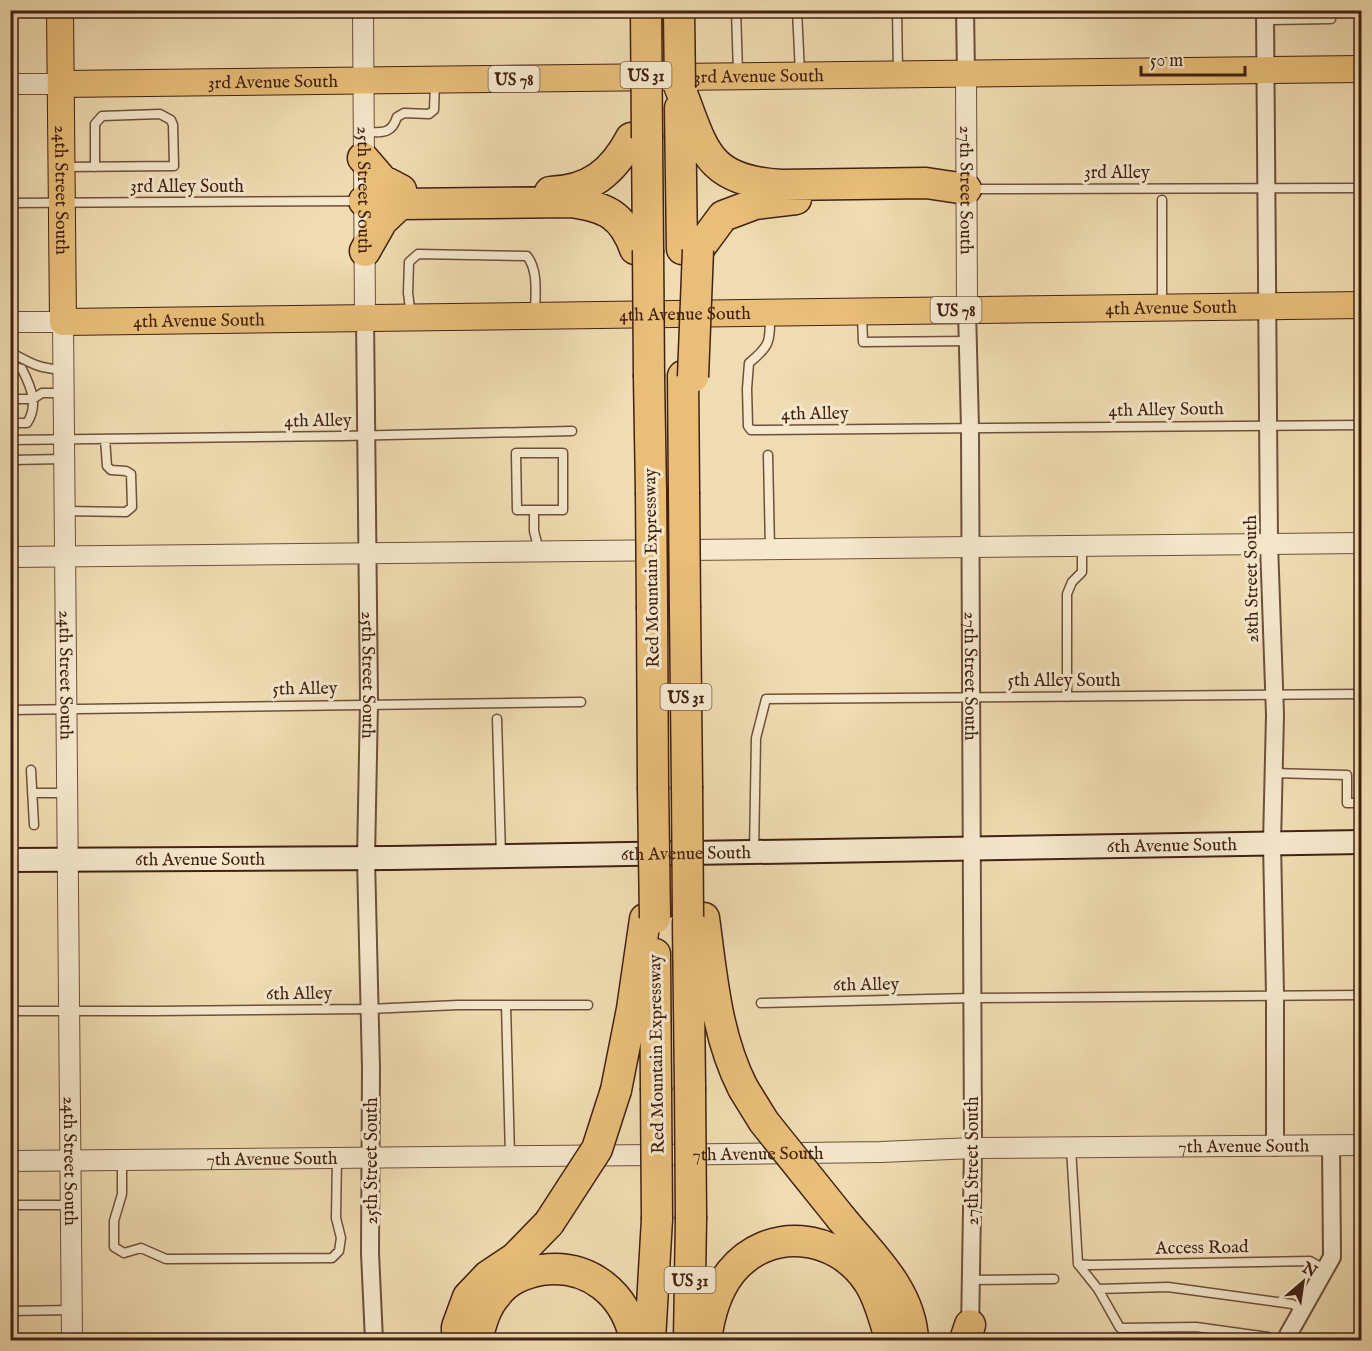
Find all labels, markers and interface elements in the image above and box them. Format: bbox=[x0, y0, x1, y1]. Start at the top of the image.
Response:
scale bar bbox=[1141, 39, 1244, 77]
text: 50 m bbox=[1150, 50, 1183, 73]
road number: US 31 bbox=[620, 62, 672, 88]
street label: 3rd Avenue South bbox=[694, 65, 824, 90]
road number: US 78 bbox=[488, 66, 540, 92]
street label: 3rd Avenue South bbox=[208, 71, 338, 95]
street label: 24th Street South bbox=[48, 125, 72, 255]
street label: 27th Street South bbox=[953, 125, 977, 255]
street label: 25th Street South bbox=[351, 126, 375, 254]
street label: 3rd Alley bbox=[1084, 162, 1150, 185]
street label: 3rd Alley South bbox=[130, 176, 244, 199]
road number: US 78 bbox=[930, 297, 982, 323]
street label: 4th Avenue South bbox=[1105, 297, 1237, 321]
street label: 4th Avenue South bbox=[619, 303, 751, 328]
street label: 4th Avenue South bbox=[133, 309, 265, 334]
street label: 4th Alley South bbox=[1108, 398, 1224, 423]
street label: 4th Alley bbox=[781, 402, 849, 427]
street label: 4th Alley bbox=[284, 409, 352, 434]
street label: Red Mountain Expressway bbox=[639, 468, 666, 668]
street label: 28th Street South bbox=[1240, 514, 1265, 643]
street label: 24th Street South bbox=[53, 610, 77, 740]
street label: 25th Street South bbox=[355, 611, 379, 739]
street label: 27th Street South bbox=[958, 611, 981, 741]
street label: 5th Alley South bbox=[1007, 670, 1121, 693]
street label: 5th Alley bbox=[272, 677, 338, 702]
road number: US 31 bbox=[660, 684, 712, 710]
street label: 6th Avenue South bbox=[1107, 834, 1238, 859]
street label: 6th Avenue South bbox=[621, 842, 752, 867]
street label: 6th Avenue South bbox=[135, 849, 266, 872]
street label: Red Mountain Expressway bbox=[644, 954, 671, 1154]
street label: 6th Alley bbox=[833, 973, 900, 998]
street label: 6th Alley bbox=[266, 982, 333, 1007]
street label: 24th Street South bbox=[57, 1096, 81, 1226]
street label: 27th Street South bbox=[962, 1096, 985, 1225]
street label: 25th Street South bbox=[361, 1097, 384, 1225]
street label: 7th Avenue South bbox=[1178, 1135, 1310, 1159]
street label: 7th Avenue South bbox=[692, 1143, 824, 1167]
street label: 7th Avenue South bbox=[206, 1148, 338, 1172]
street label: Access Road bbox=[1154, 1236, 1249, 1261]
north arrow bbox=[1273, 1252, 1333, 1312]
text: N bbox=[1298, 1258, 1320, 1283]
road number: US 31 bbox=[664, 1267, 716, 1293]

